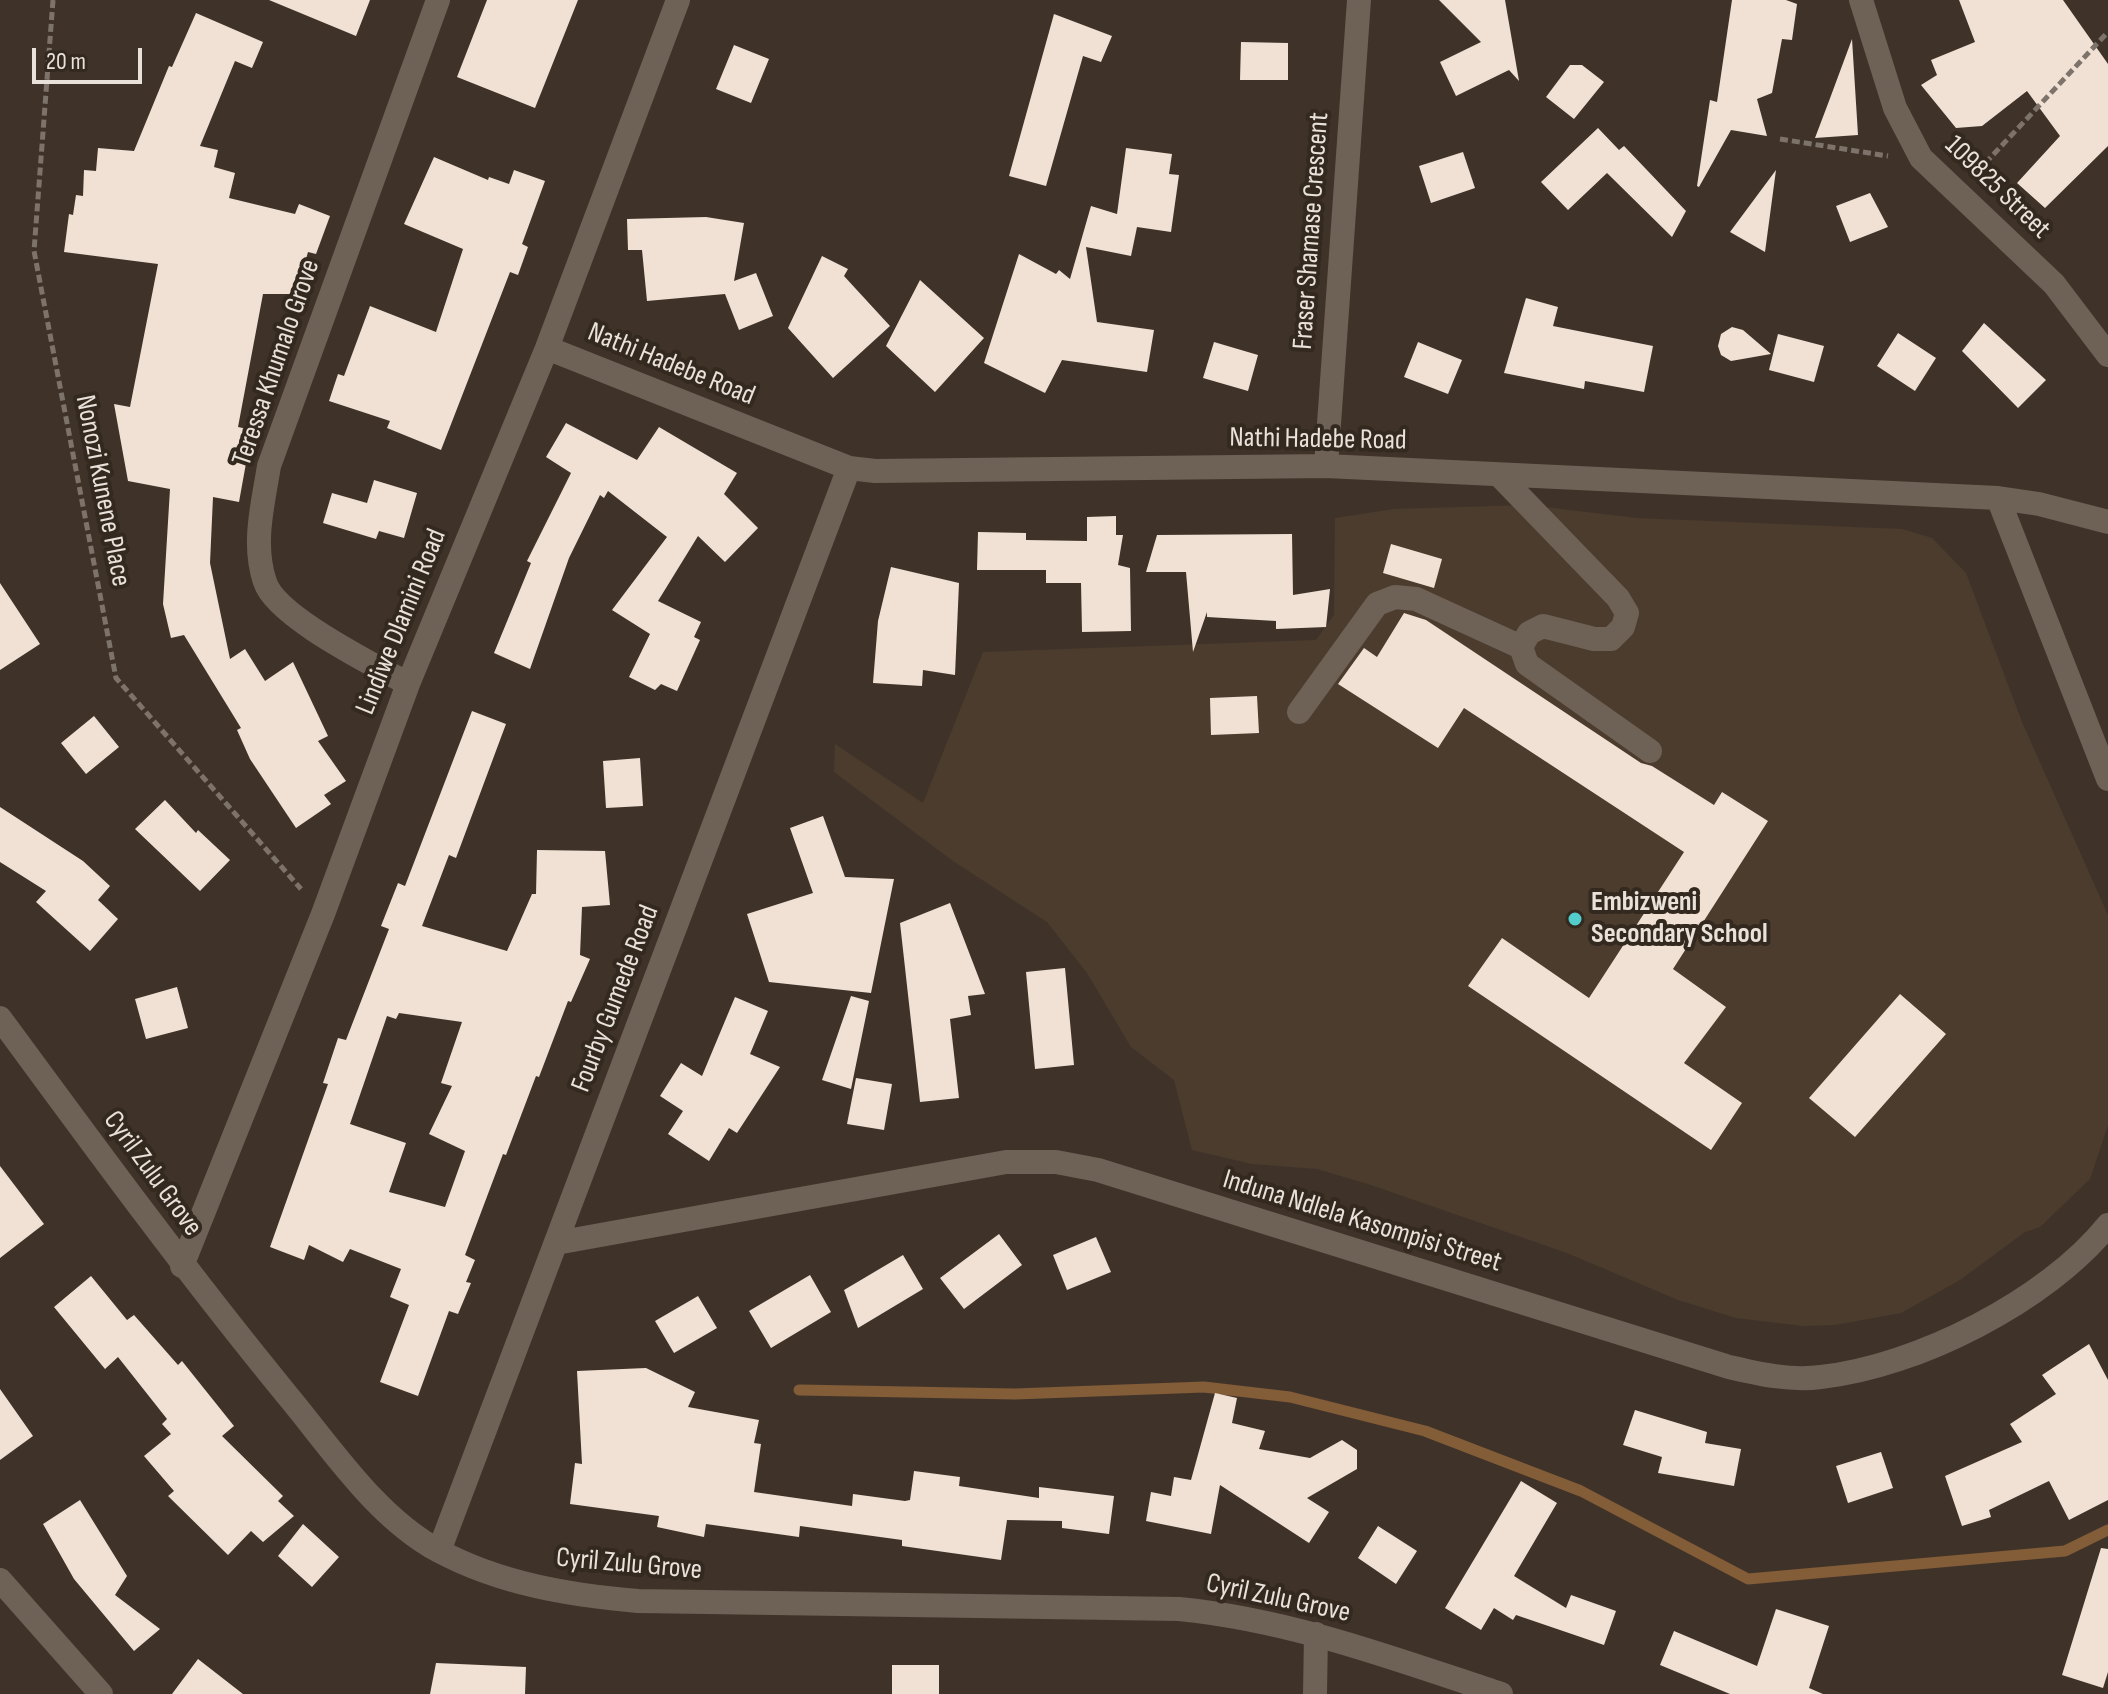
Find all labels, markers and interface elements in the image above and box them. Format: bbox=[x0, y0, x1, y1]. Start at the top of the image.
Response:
scale bar bbox=[36, 32, 146, 82]
text: 20 m bbox=[46, 47, 86, 76]
street label: Fraser Shamase Crescent bbox=[1287, 111, 1337, 351]
street label: 109825 Street bbox=[1937, 129, 2057, 247]
street label: Teressa Khumalo Grove bbox=[226, 255, 328, 471]
street label: Nathi Hadebe Road bbox=[583, 316, 759, 414]
street label: Nonozi Kunene Place bbox=[67, 393, 137, 589]
street label: Nathi Hadebe Road bbox=[1229, 422, 1407, 458]
street label: Lindiwe Dlamini Road bbox=[350, 524, 454, 720]
place label: Embizweni Secondary School bbox=[1591, 886, 1768, 952]
street label: Fourby Gumede Road bbox=[565, 901, 667, 1097]
marker: Embizweni Secondary School bbox=[1566, 910, 1584, 928]
street label: Cyril Zulu Grove bbox=[95, 1105, 209, 1243]
street label: Induna Ndlela Kasompisi Street bbox=[1219, 1164, 1505, 1280]
street label: Cyril Zulu Grove bbox=[555, 1542, 703, 1588]
street label: Cyril Zulu Grove bbox=[1203, 1567, 1353, 1631]

